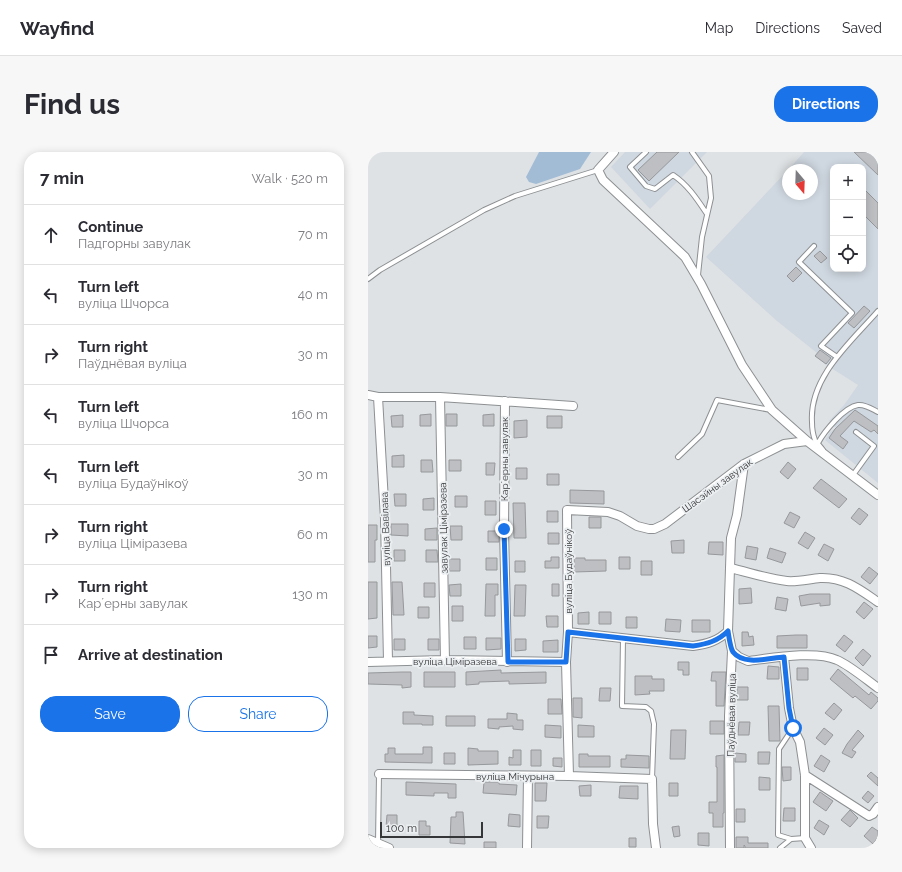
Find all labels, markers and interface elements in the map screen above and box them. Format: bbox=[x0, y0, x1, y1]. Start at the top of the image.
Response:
text: Wayfind bbox=[20, 17, 94, 39]
text: Map bbox=[705, 20, 733, 36]
text: Directions bbox=[755, 20, 820, 36]
text: Saved bbox=[842, 20, 882, 36]
button: Directions bbox=[774, 86, 878, 122]
text: Find us bbox=[24, 88, 120, 121]
north arrow bbox=[782, 164, 818, 200]
map controls bbox=[830, 164, 866, 272]
button: + bbox=[830, 164, 866, 200]
text: 7 min bbox=[40, 168, 84, 188]
text: Walk · 520 m bbox=[251, 171, 328, 186]
button: − bbox=[830, 200, 866, 236]
text: Continue bbox=[78, 218, 143, 236]
icon: ahead bbox=[40, 224, 62, 246]
text: 70 m bbox=[298, 227, 328, 242]
text: Падгорны завулак bbox=[78, 236, 191, 251]
button: locate bbox=[830, 236, 866, 272]
text: Turn left bbox=[78, 278, 139, 296]
icon: left bbox=[40, 284, 62, 306]
text: 40 m bbox=[298, 287, 328, 302]
text: вуліца Шчорса bbox=[78, 296, 169, 311]
text: Turn right bbox=[78, 338, 148, 356]
icon: right bbox=[40, 344, 62, 366]
text: 30 m bbox=[298, 347, 328, 362]
text: Паўднёвая вуліца bbox=[78, 356, 187, 371]
text: Turn left bbox=[78, 398, 139, 416]
icon: left bbox=[40, 404, 62, 426]
text: 160 m bbox=[291, 407, 328, 422]
text: вуліца Шчорса bbox=[78, 416, 169, 431]
street label: Карʼерны завулак bbox=[499, 417, 510, 501]
street label: Шасэйны завулак bbox=[680, 456, 755, 515]
text: Turn left bbox=[78, 458, 139, 476]
icon: left bbox=[40, 464, 62, 486]
text: 30 m bbox=[298, 467, 328, 482]
text: вуліца Будаўнікоў bbox=[78, 476, 189, 491]
street label: завулак Ціміразева bbox=[437, 482, 450, 574]
street label: вуліца Вавілава bbox=[379, 492, 392, 566]
text: Turn right bbox=[78, 518, 148, 536]
route end bbox=[495, 520, 513, 538]
icon: right bbox=[40, 524, 62, 546]
text: 60 m bbox=[297, 527, 328, 542]
street label: вуліца Будаўнікоў bbox=[563, 528, 574, 614]
text: вуліца Ціміразева bbox=[78, 536, 187, 551]
text: Turn right bbox=[78, 578, 148, 596]
icon: right bbox=[40, 584, 62, 606]
text: 130 m bbox=[292, 587, 328, 602]
text: Карʼерны завулак bbox=[78, 596, 188, 611]
icon: arrive bbox=[40, 644, 62, 666]
text: Arrive at destination bbox=[78, 646, 223, 664]
street label: вуліца Ціміразева bbox=[413, 656, 497, 667]
street label: Паўднёвая вуліца bbox=[725, 673, 738, 757]
button: Save bbox=[40, 696, 180, 732]
button: Share bbox=[188, 696, 328, 732]
route start bbox=[784, 719, 802, 737]
street label: вуліца Мічурына bbox=[476, 771, 554, 782]
scale bar bbox=[380, 820, 483, 839]
text: 100 m bbox=[386, 822, 417, 835]

